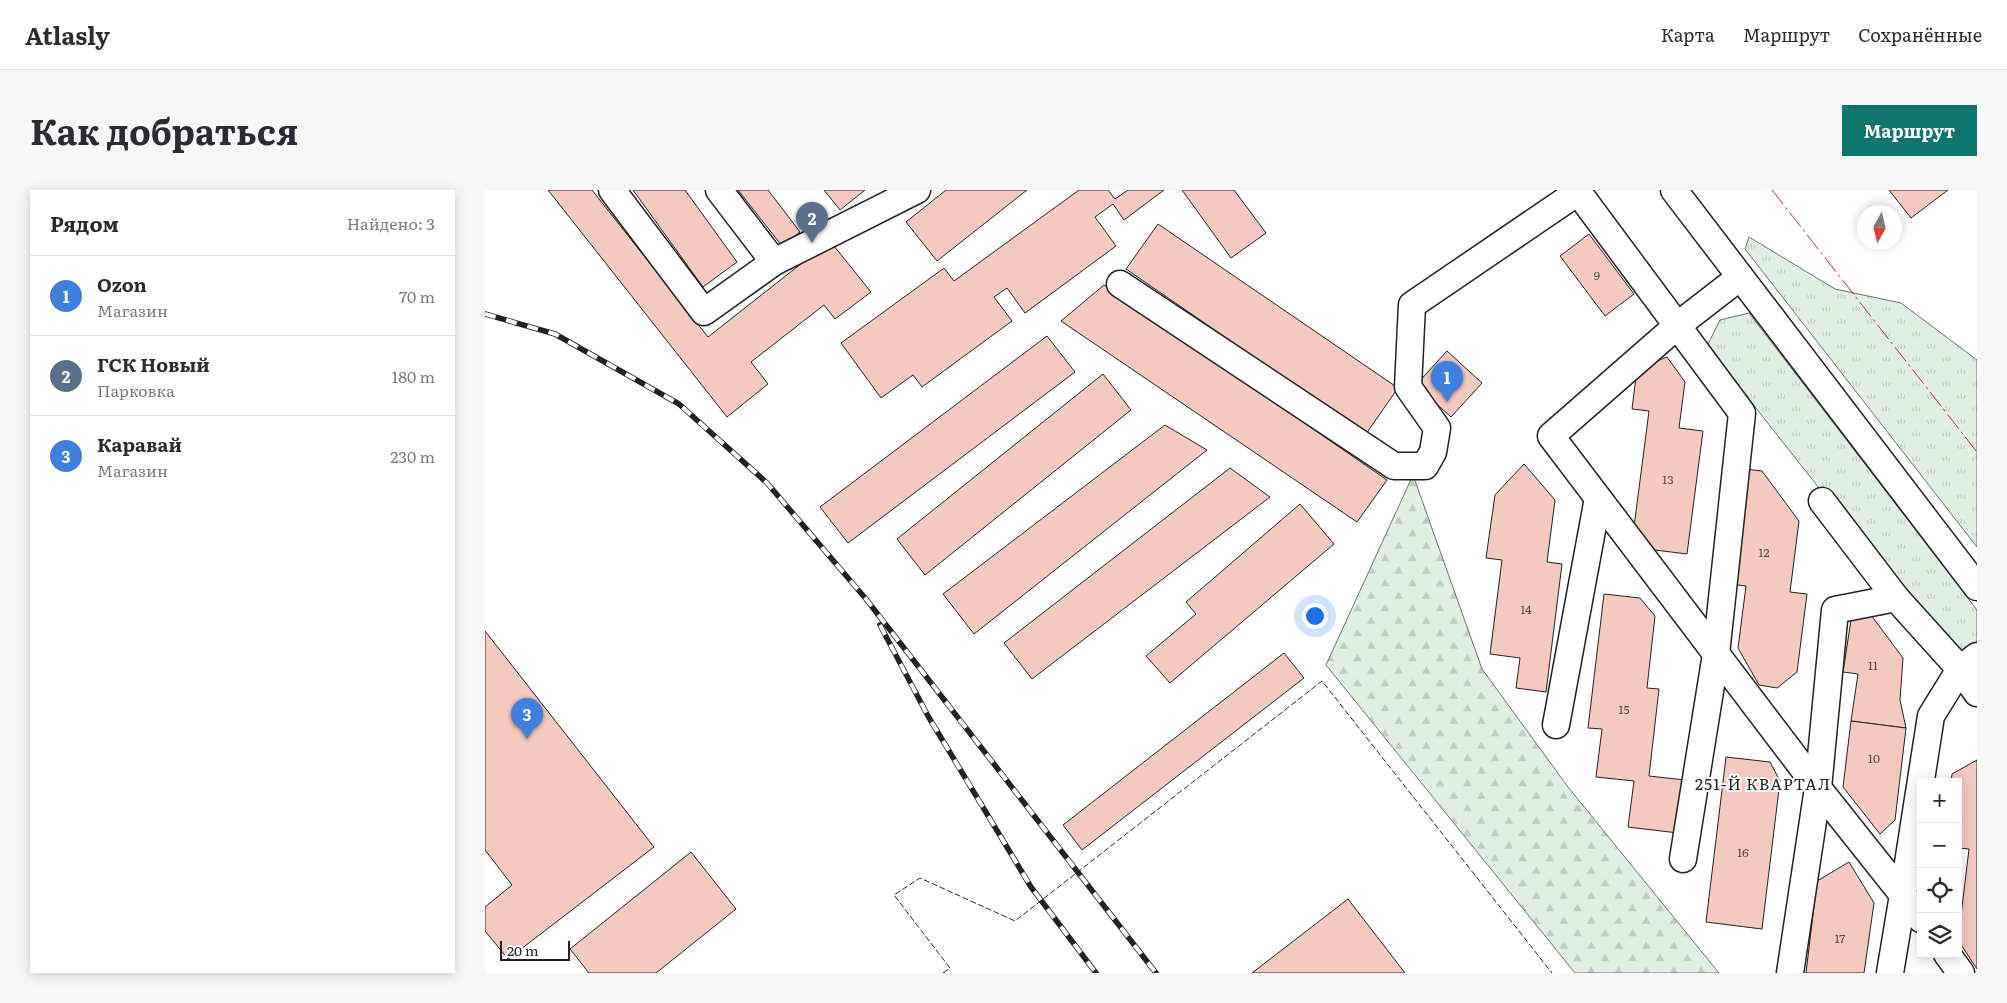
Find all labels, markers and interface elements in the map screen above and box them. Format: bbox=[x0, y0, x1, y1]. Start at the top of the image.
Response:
text: Atlasly bbox=[25, 17, 110, 52]
text: Карта bbox=[1661, 21, 1715, 48]
text: Маршрут bbox=[1743, 21, 1830, 48]
text: Сохранённые bbox=[1858, 21, 1982, 48]
text: Как добраться bbox=[30, 104, 298, 156]
button: Маршрут bbox=[1842, 105, 1977, 156]
pin: 2 bbox=[796, 202, 828, 243]
north arrow bbox=[1857, 205, 1902, 250]
text: Рядом bbox=[50, 207, 119, 238]
text: Найдено: 3 bbox=[347, 211, 435, 235]
house number: 9 bbox=[1594, 266, 1600, 284]
text: Ozon bbox=[97, 270, 147, 298]
text: 1 bbox=[63, 284, 69, 308]
text: 70 m bbox=[399, 284, 435, 308]
text: Магазин bbox=[97, 298, 168, 322]
text: ГСК Новый bbox=[97, 350, 210, 378]
pin: 1 bbox=[1431, 361, 1463, 402]
text: 2 bbox=[62, 364, 70, 388]
text: 180 m bbox=[392, 364, 435, 388]
text: Парковка bbox=[97, 378, 175, 402]
text: Каравай bbox=[97, 430, 182, 458]
text: 3 bbox=[62, 444, 70, 468]
text: 230 m bbox=[390, 444, 435, 468]
text: Магазин bbox=[97, 458, 168, 482]
house number: 13 bbox=[1662, 470, 1674, 488]
house number: 12 bbox=[1759, 543, 1769, 561]
house number: 14 bbox=[1520, 600, 1532, 618]
your location bbox=[1302, 603, 1328, 629]
house number: 11 bbox=[1868, 656, 1878, 674]
pin: 3 bbox=[511, 698, 543, 739]
house number: 15 bbox=[1619, 700, 1629, 718]
house number: 10 bbox=[1868, 749, 1880, 767]
district label: 251-Й КВАРТАЛ bbox=[1695, 771, 1831, 795]
map controls bbox=[1917, 778, 1962, 958]
button: + bbox=[1917, 778, 1962, 823]
button: − bbox=[1917, 823, 1962, 868]
house number: 16 bbox=[1737, 843, 1749, 861]
button: locate bbox=[1917, 868, 1962, 913]
button: layers bbox=[1917, 913, 1962, 958]
house number: 17 bbox=[1835, 929, 1845, 947]
scale bar bbox=[500, 938, 570, 961]
text: 20 m bbox=[507, 940, 539, 960]

